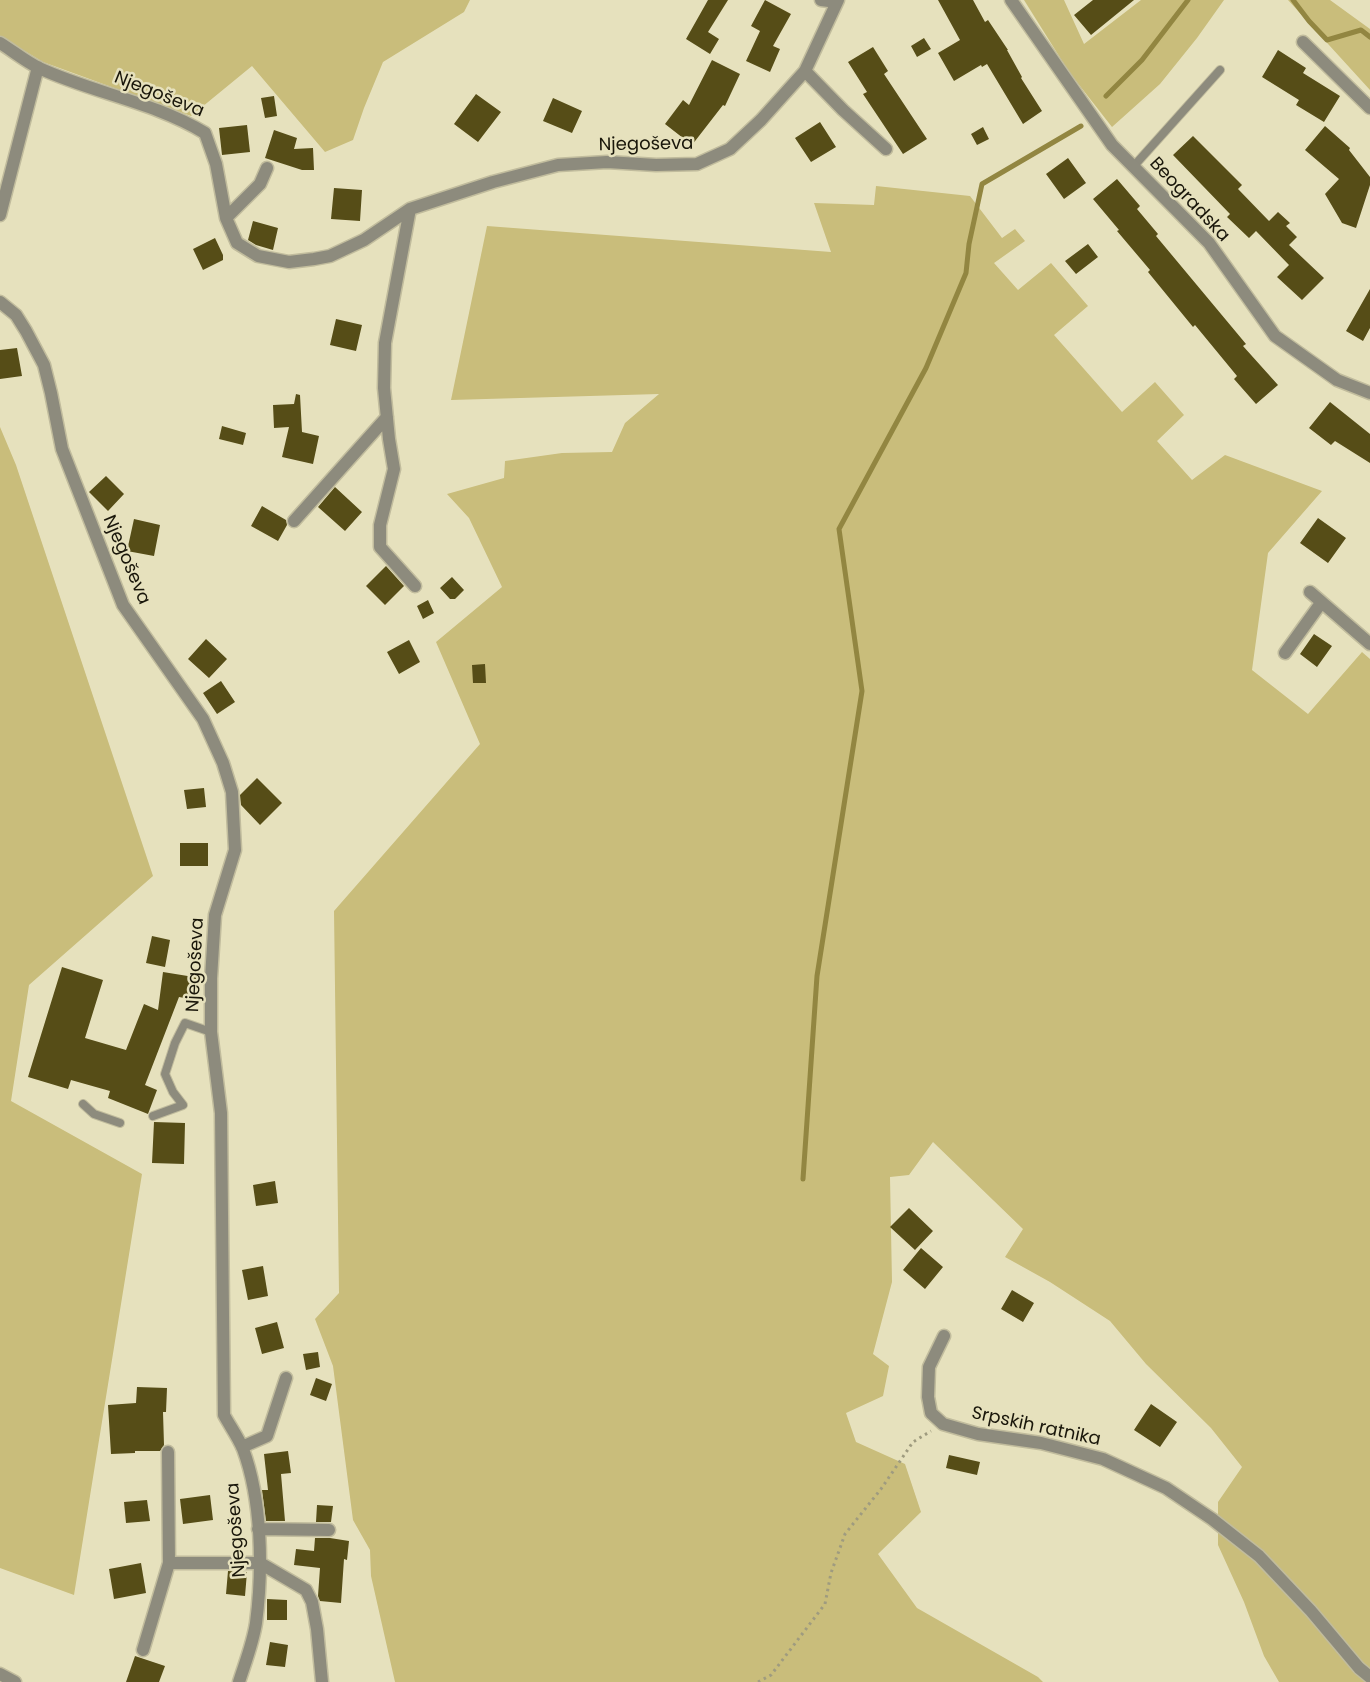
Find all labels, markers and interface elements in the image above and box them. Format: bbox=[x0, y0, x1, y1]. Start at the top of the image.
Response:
street label: Njegoševa bbox=[111, 67, 207, 123]
street label: Njegoševa bbox=[598, 133, 694, 157]
street label: Beogradska bbox=[1144, 153, 1234, 247]
street label: Njegoševa bbox=[98, 512, 154, 608]
street label: Njegoševa bbox=[183, 917, 209, 1013]
street label: Srpskih ratnika bbox=[969, 1403, 1103, 1451]
street label: Njegoševa bbox=[223, 1482, 251, 1578]

